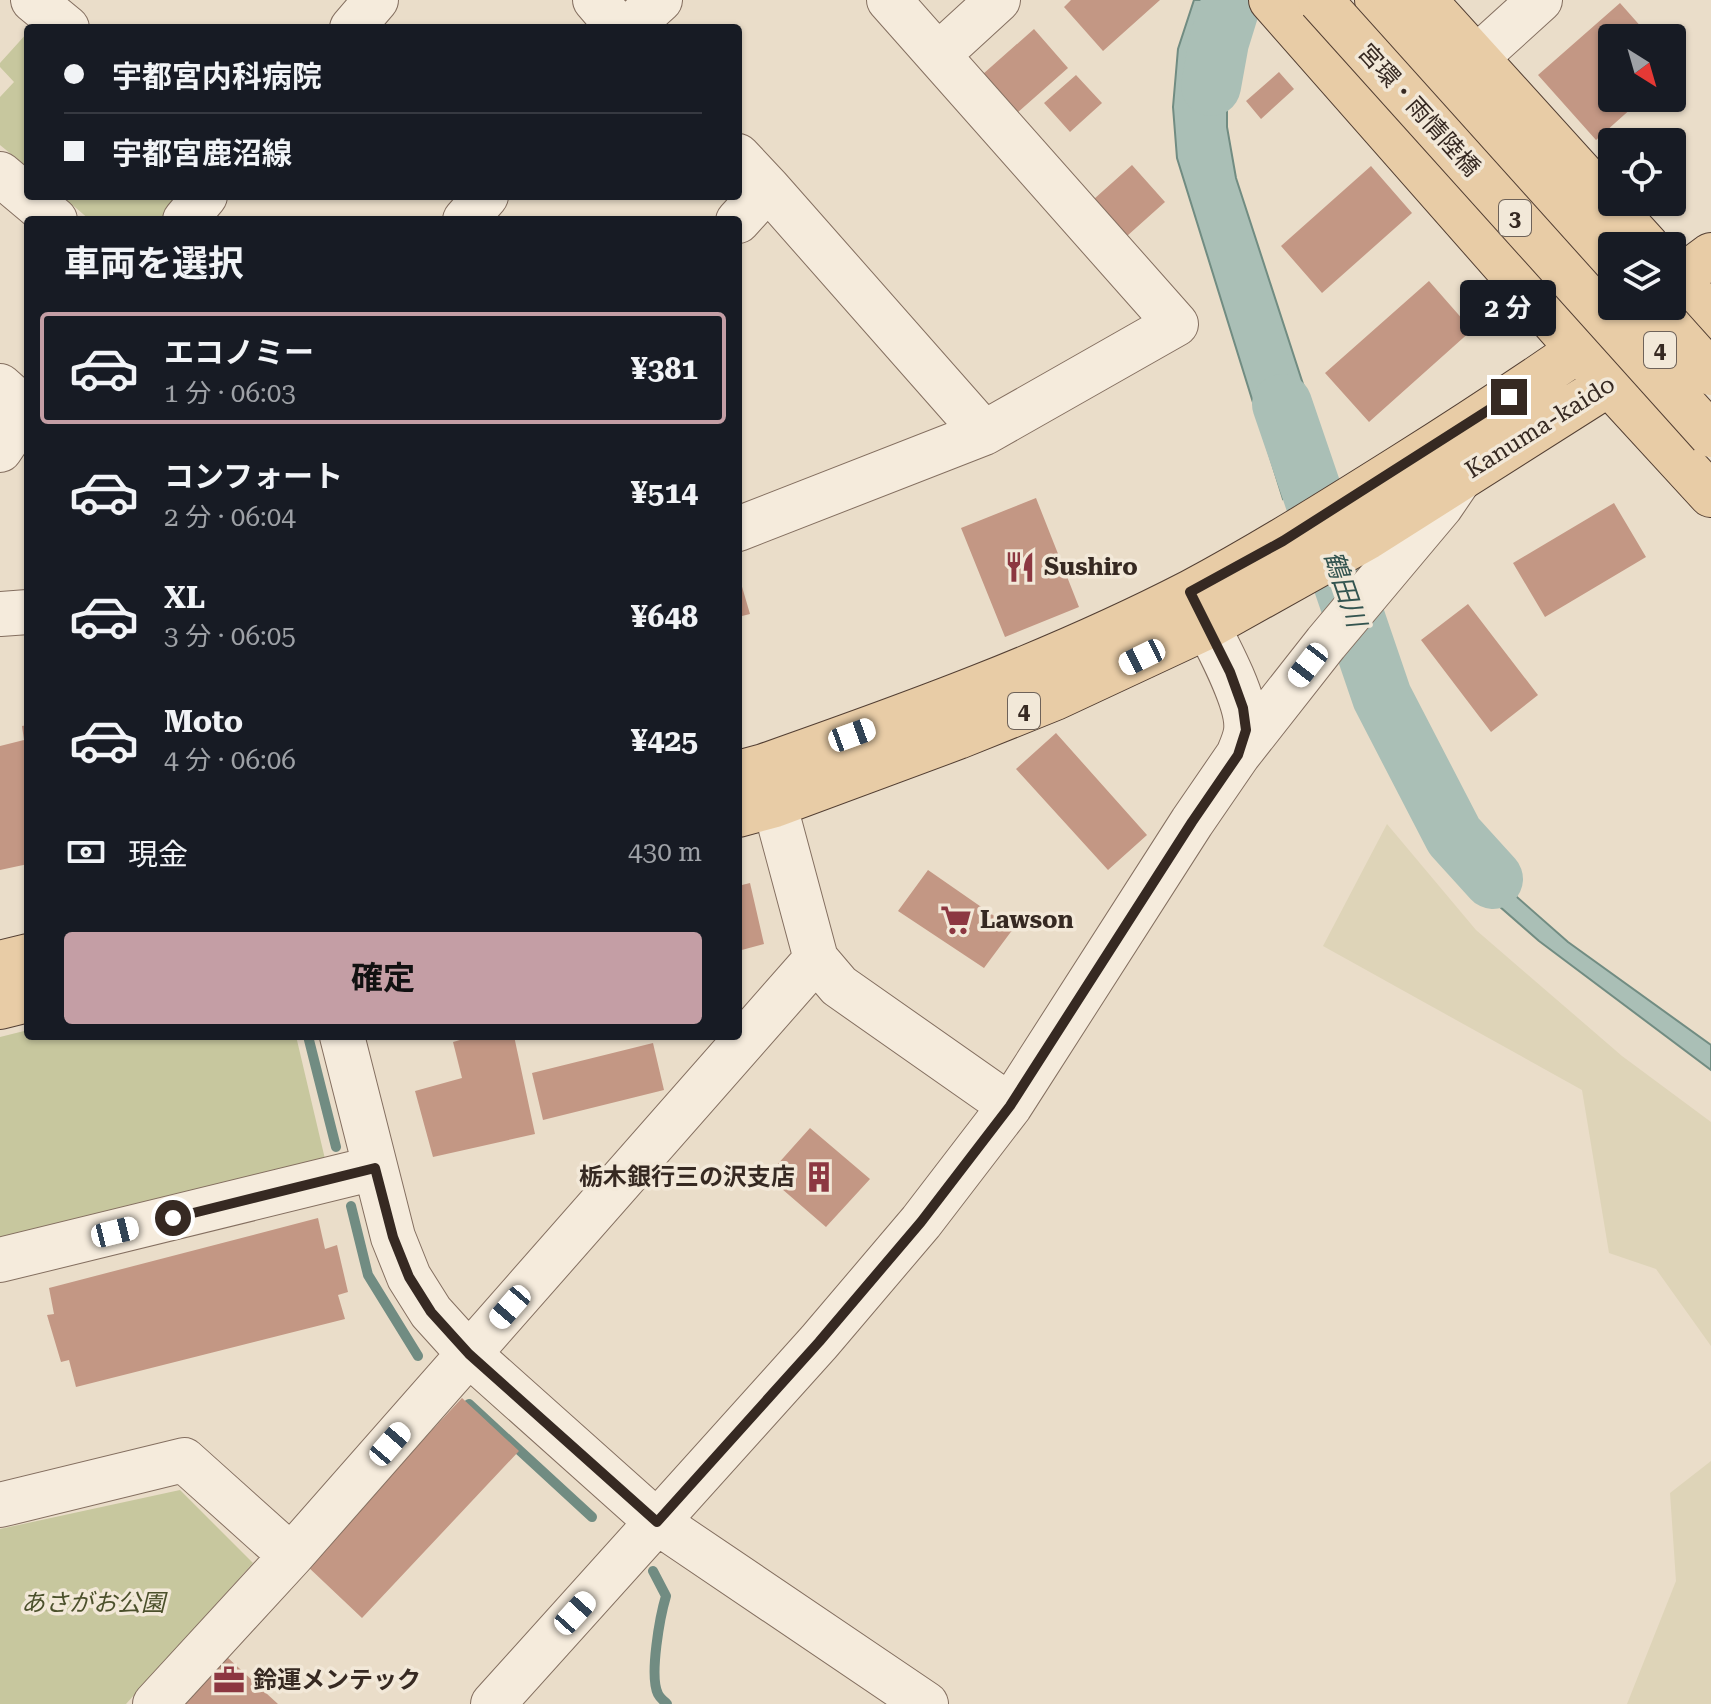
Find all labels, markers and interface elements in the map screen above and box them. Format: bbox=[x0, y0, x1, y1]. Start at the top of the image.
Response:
north arrow bbox=[1598, 24, 1686, 112]
map controls bbox=[1598, 24, 1686, 320]
street label: 宮環・雨情陸橋 bbox=[1352, 38, 1486, 182]
text: 宇都宮内科病院 bbox=[112, 59, 322, 94]
button: locate bbox=[1598, 128, 1686, 216]
text: 宇都宮鹿沼線 bbox=[112, 136, 292, 171]
road number: 3 bbox=[1499, 200, 1531, 236]
button: layers bbox=[1598, 232, 1686, 320]
text: 車両を選択 bbox=[64, 243, 244, 285]
callout: 2 分 bbox=[1461, 281, 1557, 337]
text: 2 分 bbox=[1484, 293, 1532, 323]
icon: car bbox=[68, 332, 140, 404]
road number: 4 bbox=[1644, 332, 1676, 368]
text: エコノミー bbox=[164, 335, 314, 370]
text: ¥381 bbox=[631, 351, 698, 386]
street label: Kanuma-kaido bbox=[1460, 370, 1620, 484]
text: 1 分 · 06:03 bbox=[164, 378, 296, 408]
route end bbox=[1491, 379, 1527, 415]
icon: car bbox=[68, 456, 140, 528]
text: コンフォート bbox=[164, 459, 343, 494]
text: ¥514 bbox=[631, 475, 698, 510]
text: 2 分 · 06:04 bbox=[164, 502, 296, 532]
water label: 鶴田川 bbox=[1318, 547, 1373, 634]
restaurant icon: Sushiro bbox=[1003, 550, 1037, 584]
place label: Sushiro bbox=[1044, 553, 1138, 581]
icon: car bbox=[68, 580, 140, 652]
text: XL bbox=[164, 580, 205, 615]
text: ¥648 bbox=[631, 599, 698, 634]
text: 3 分 · 06:05 bbox=[164, 621, 296, 651]
car bbox=[1115, 636, 1169, 678]
car bbox=[1284, 639, 1332, 691]
road number: 4 bbox=[1008, 693, 1040, 729]
icon: car bbox=[68, 704, 140, 776]
text: Moto bbox=[164, 704, 243, 739]
car bbox=[825, 716, 879, 754]
text: ¥425 bbox=[631, 723, 698, 758]
text: 4 分 · 06:06 bbox=[164, 745, 296, 775]
icon: cash bbox=[64, 830, 108, 874]
text: 現金 bbox=[128, 837, 188, 872]
text: 430 m bbox=[628, 837, 702, 867]
supermarket icon: Lawson bbox=[939, 903, 973, 937]
place label: Lawson bbox=[980, 906, 1074, 934]
button: 確定 bbox=[64, 932, 702, 1024]
building icon: 栃木銀行三の沢支店 bbox=[802, 1160, 836, 1194]
place label: 栃木銀行三の沢支店 bbox=[579, 1163, 795, 1191]
route start bbox=[155, 1200, 191, 1236]
car bbox=[89, 1215, 141, 1249]
car bbox=[485, 1281, 535, 1333]
car bbox=[365, 1418, 415, 1470]
car bbox=[550, 1587, 600, 1639]
park label: あさがお公園 bbox=[21, 1589, 168, 1617]
office icon: 鈴運メンテック bbox=[212, 1663, 246, 1697]
place label: 鈴運メンテック bbox=[253, 1666, 421, 1694]

